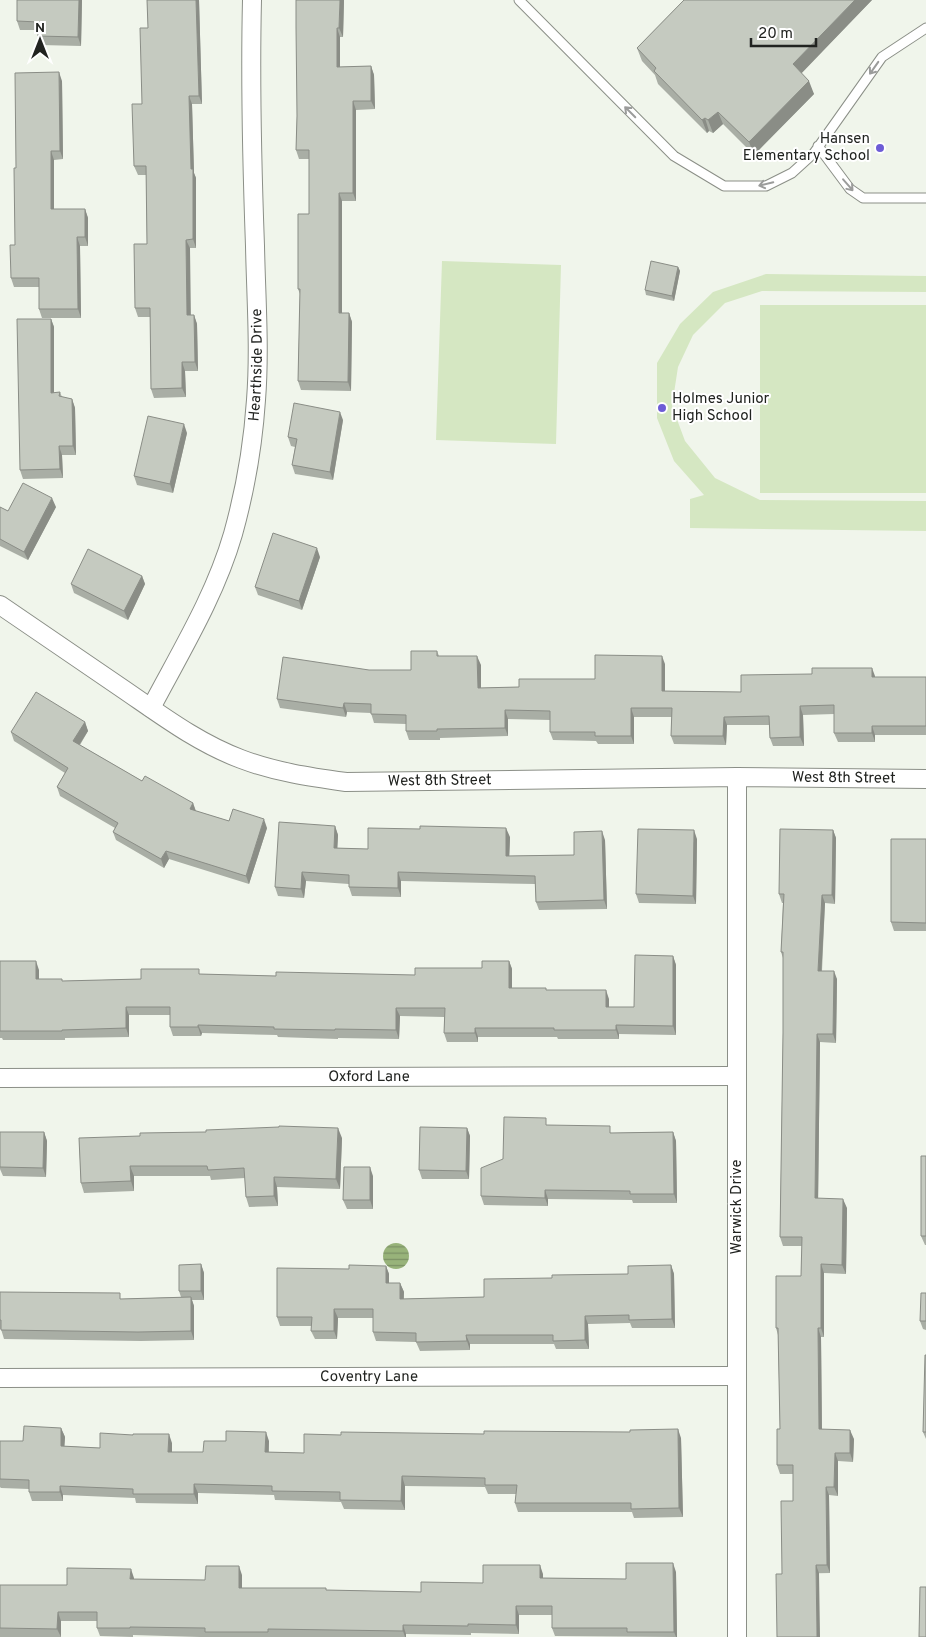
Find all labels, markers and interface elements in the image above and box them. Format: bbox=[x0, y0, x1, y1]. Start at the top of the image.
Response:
north arrow bbox=[15, 15, 65, 65]
scale bar bbox=[751, 15, 816, 47]
text: N bbox=[35, 20, 45, 37]
text: 20 m bbox=[758, 25, 793, 44]
one-way arrow bbox=[869, 61, 879, 75]
one-way arrow bbox=[624, 106, 636, 118]
place label: Hansen Elementary School bbox=[743, 130, 870, 166]
marker: Hansen Elementary School bbox=[874, 142, 886, 154]
one-way arrow bbox=[842, 179, 853, 192]
one-way arrow bbox=[758, 180, 774, 189]
street label: Hearthside Drive bbox=[245, 308, 267, 422]
place label: Holmes Junior High School bbox=[672, 390, 770, 426]
marker: Holmes Junior High School bbox=[656, 402, 668, 414]
street label: West 8th Street bbox=[792, 768, 896, 788]
street label: West 8th Street bbox=[388, 771, 492, 791]
street label: Oxford Lane bbox=[328, 1067, 410, 1087]
street label: Warwick Drive bbox=[728, 1159, 747, 1255]
street label: Coventry Lane bbox=[320, 1367, 418, 1387]

